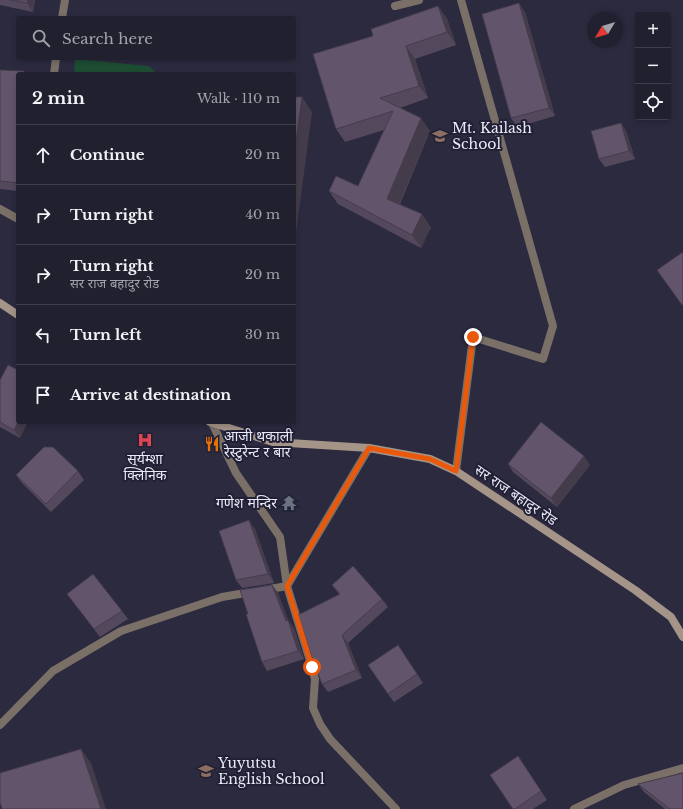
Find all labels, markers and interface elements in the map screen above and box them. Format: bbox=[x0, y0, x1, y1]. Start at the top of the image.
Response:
north arrow bbox=[587, 12, 623, 48]
map controls bbox=[635, 12, 671, 120]
button: + bbox=[635, 12, 671, 48]
search box bbox=[16, 16, 296, 60]
icon: search bbox=[30, 27, 52, 49]
text: Search here bbox=[62, 29, 153, 48]
button: − bbox=[635, 48, 671, 84]
button: locate bbox=[635, 84, 671, 120]
text: 2 min bbox=[32, 88, 85, 109]
text: Walk · 110 m bbox=[197, 90, 280, 107]
place label: Mt. Kailash School bbox=[452, 119, 532, 153]
school or university icon: Mt. Kailash School bbox=[431, 127, 449, 145]
icon: ahead bbox=[32, 144, 54, 166]
text: Continue bbox=[70, 145, 145, 164]
text: 20 m bbox=[245, 146, 280, 163]
icon: right bbox=[32, 204, 54, 226]
text: Turn right bbox=[70, 205, 153, 224]
text: 40 m bbox=[245, 206, 280, 223]
text: Turn right bbox=[70, 256, 153, 275]
icon: right bbox=[32, 264, 54, 286]
text: 20 m bbox=[245, 266, 280, 283]
text: सर राज बहादुर रोड bbox=[70, 275, 159, 292]
icon: left bbox=[32, 324, 54, 346]
text: Turn left bbox=[70, 325, 141, 344]
text: 30 m bbox=[245, 326, 280, 343]
route end bbox=[464, 328, 482, 346]
icon: arrive bbox=[32, 384, 54, 406]
text: Arrive at destination bbox=[70, 385, 231, 404]
place label: आजी थकाली रेस्टुरेन्ट र बार bbox=[224, 427, 293, 462]
hospital icon: सूर्यम्शा क्लिनिक bbox=[136, 431, 154, 449]
restaurant icon: आजी थकाली रेस्टुरेन्ट र बार bbox=[203, 435, 221, 453]
place label: सूर्यम्शा क्लिनिक bbox=[124, 450, 167, 484]
street label: सर राज बहादुर रोड bbox=[471, 461, 561, 530]
place label: गणेश मन्दिर bbox=[216, 494, 277, 512]
temple icon: गणेश मन्दिर bbox=[280, 494, 298, 512]
route start bbox=[303, 658, 321, 676]
place label: Yuyutsu English School bbox=[217, 754, 325, 788]
school or university icon: Yuyutsu English School bbox=[197, 762, 215, 780]

